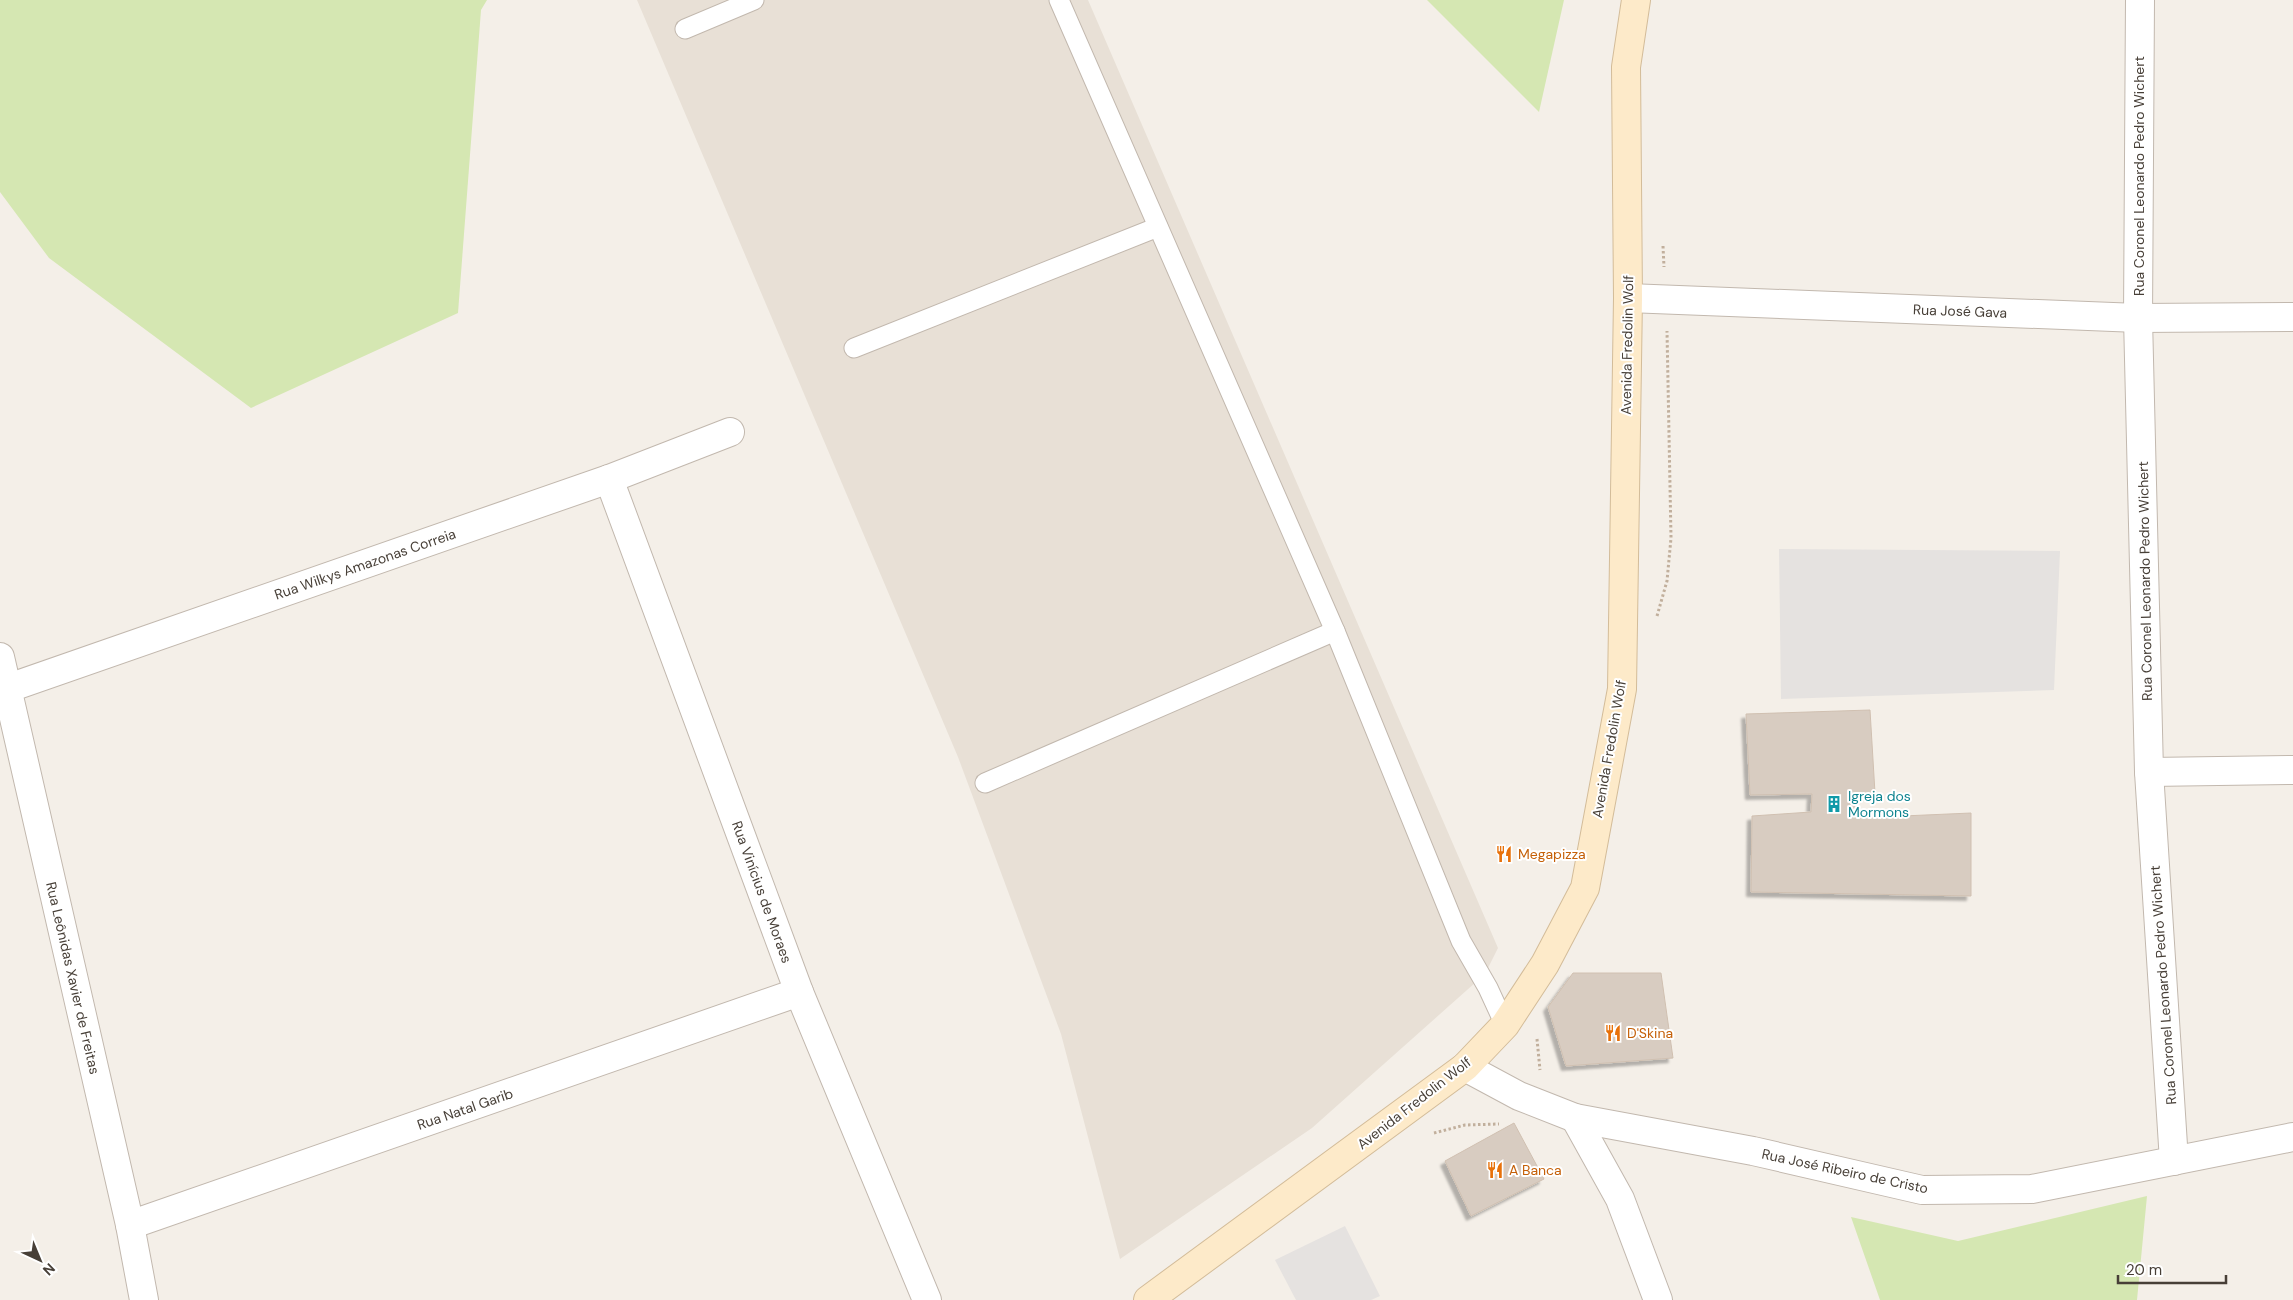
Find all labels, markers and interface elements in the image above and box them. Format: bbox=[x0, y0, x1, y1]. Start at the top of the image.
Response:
street label: Rua Coronel Leonardo Pedro Wichert bbox=[2130, 56, 2148, 296]
street label: Avenida Fredolin Wolf bbox=[1617, 275, 1637, 415]
street label: Rua José Gava bbox=[1913, 300, 2007, 322]
street label: Rua Coronel Leonardo Pedro Wichert bbox=[2134, 461, 2156, 701]
street label: Rua Wilkys Amazonas Correia bbox=[272, 524, 458, 604]
street label: Avenida Fredolin Wolf bbox=[1588, 678, 1630, 819]
place label: Igreja dos Mormons bbox=[1848, 787, 1911, 821]
building icon: Igreja dos Mormons bbox=[1824, 794, 1844, 814]
street label: Rua Vinícius de Moraes bbox=[728, 818, 796, 966]
restaurant icon: Megapizza bbox=[1494, 844, 1514, 864]
place label: Megapizza bbox=[1518, 845, 1586, 863]
street label: Rua Coronel Leonardo Pedro Wichert bbox=[2146, 865, 2180, 1105]
street label: Rua Leônidas Xavier de Freitas bbox=[42, 880, 104, 1076]
restaurant icon: D'Skina bbox=[1603, 1023, 1623, 1043]
place label: D'Skina bbox=[1627, 1024, 1673, 1042]
street label: Avenida Fredolin Wolf bbox=[1353, 1053, 1475, 1153]
street label: Rua Natal Garib bbox=[415, 1084, 516, 1134]
street label: Rua José Ribeiro de Cristo bbox=[1760, 1145, 1930, 1197]
restaurant icon: A Banca bbox=[1485, 1160, 1505, 1180]
place label: A Banca bbox=[1509, 1161, 1562, 1179]
north arrow bbox=[15, 1235, 65, 1285]
scale bar bbox=[2118, 1252, 2226, 1284]
text: N bbox=[39, 1259, 59, 1279]
text: 20 m bbox=[2126, 1260, 2162, 1280]

